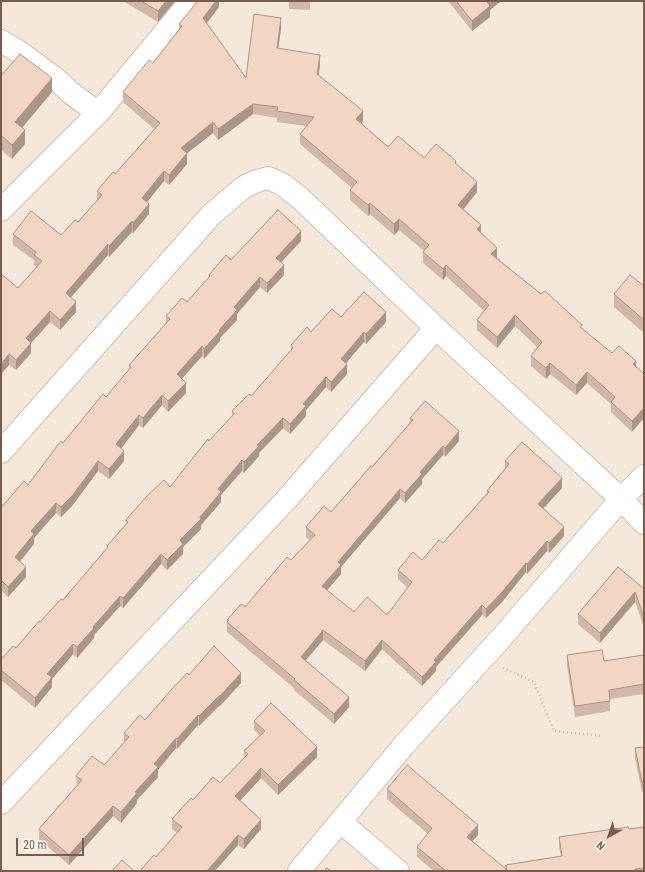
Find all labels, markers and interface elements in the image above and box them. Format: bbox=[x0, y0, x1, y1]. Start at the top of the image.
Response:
north arrow bbox=[589, 816, 629, 856]
scale bar bbox=[18, 830, 86, 856]
text: 20 m bbox=[23, 838, 47, 852]
text: N bbox=[594, 838, 608, 853]

